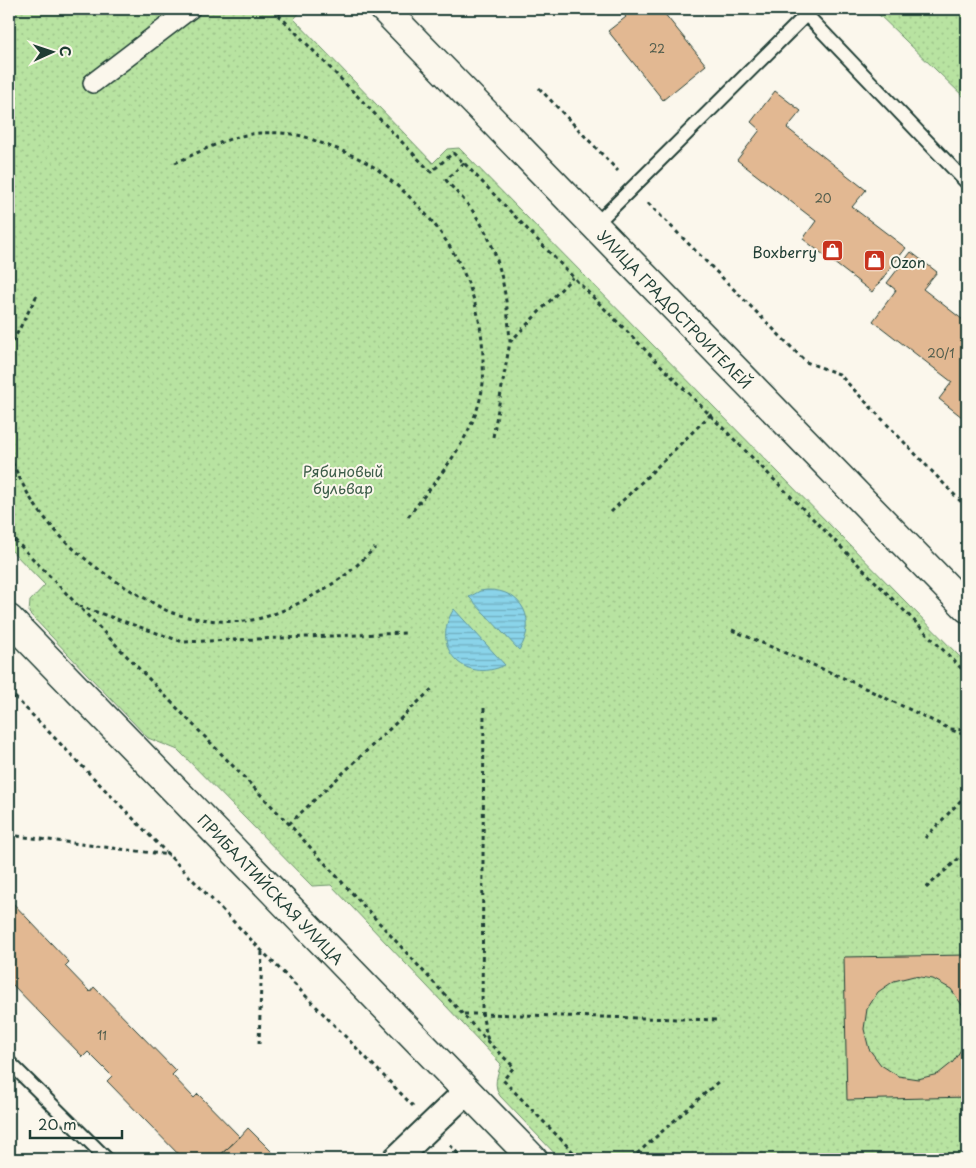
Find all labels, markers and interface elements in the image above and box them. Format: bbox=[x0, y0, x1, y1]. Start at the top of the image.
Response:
north arrow bbox=[28, 28, 78, 78]
house number: 22 bbox=[649, 39, 665, 57]
text: С bbox=[55, 45, 76, 57]
house number: 20 bbox=[814, 189, 832, 207]
street label: УЛИЦА ГРАДОСТРОИТЕЛЕЙ bbox=[593, 224, 757, 394]
shop icon: Boxberry bbox=[821, 239, 845, 263]
place label: Boxberry bbox=[752, 240, 817, 263]
shop icon: Ozon bbox=[862, 249, 886, 273]
place label: Ozon bbox=[890, 250, 926, 273]
house number: 20/1 bbox=[927, 344, 955, 362]
park label: Рябиновый бульвар bbox=[303, 459, 383, 499]
street label: ПРИБАЛТИЙСКАЯ УЛИЦА bbox=[193, 809, 349, 969]
house number: 11 bbox=[97, 1026, 107, 1044]
scale bar bbox=[30, 1108, 122, 1140]
text: 20 m bbox=[38, 1112, 77, 1135]

